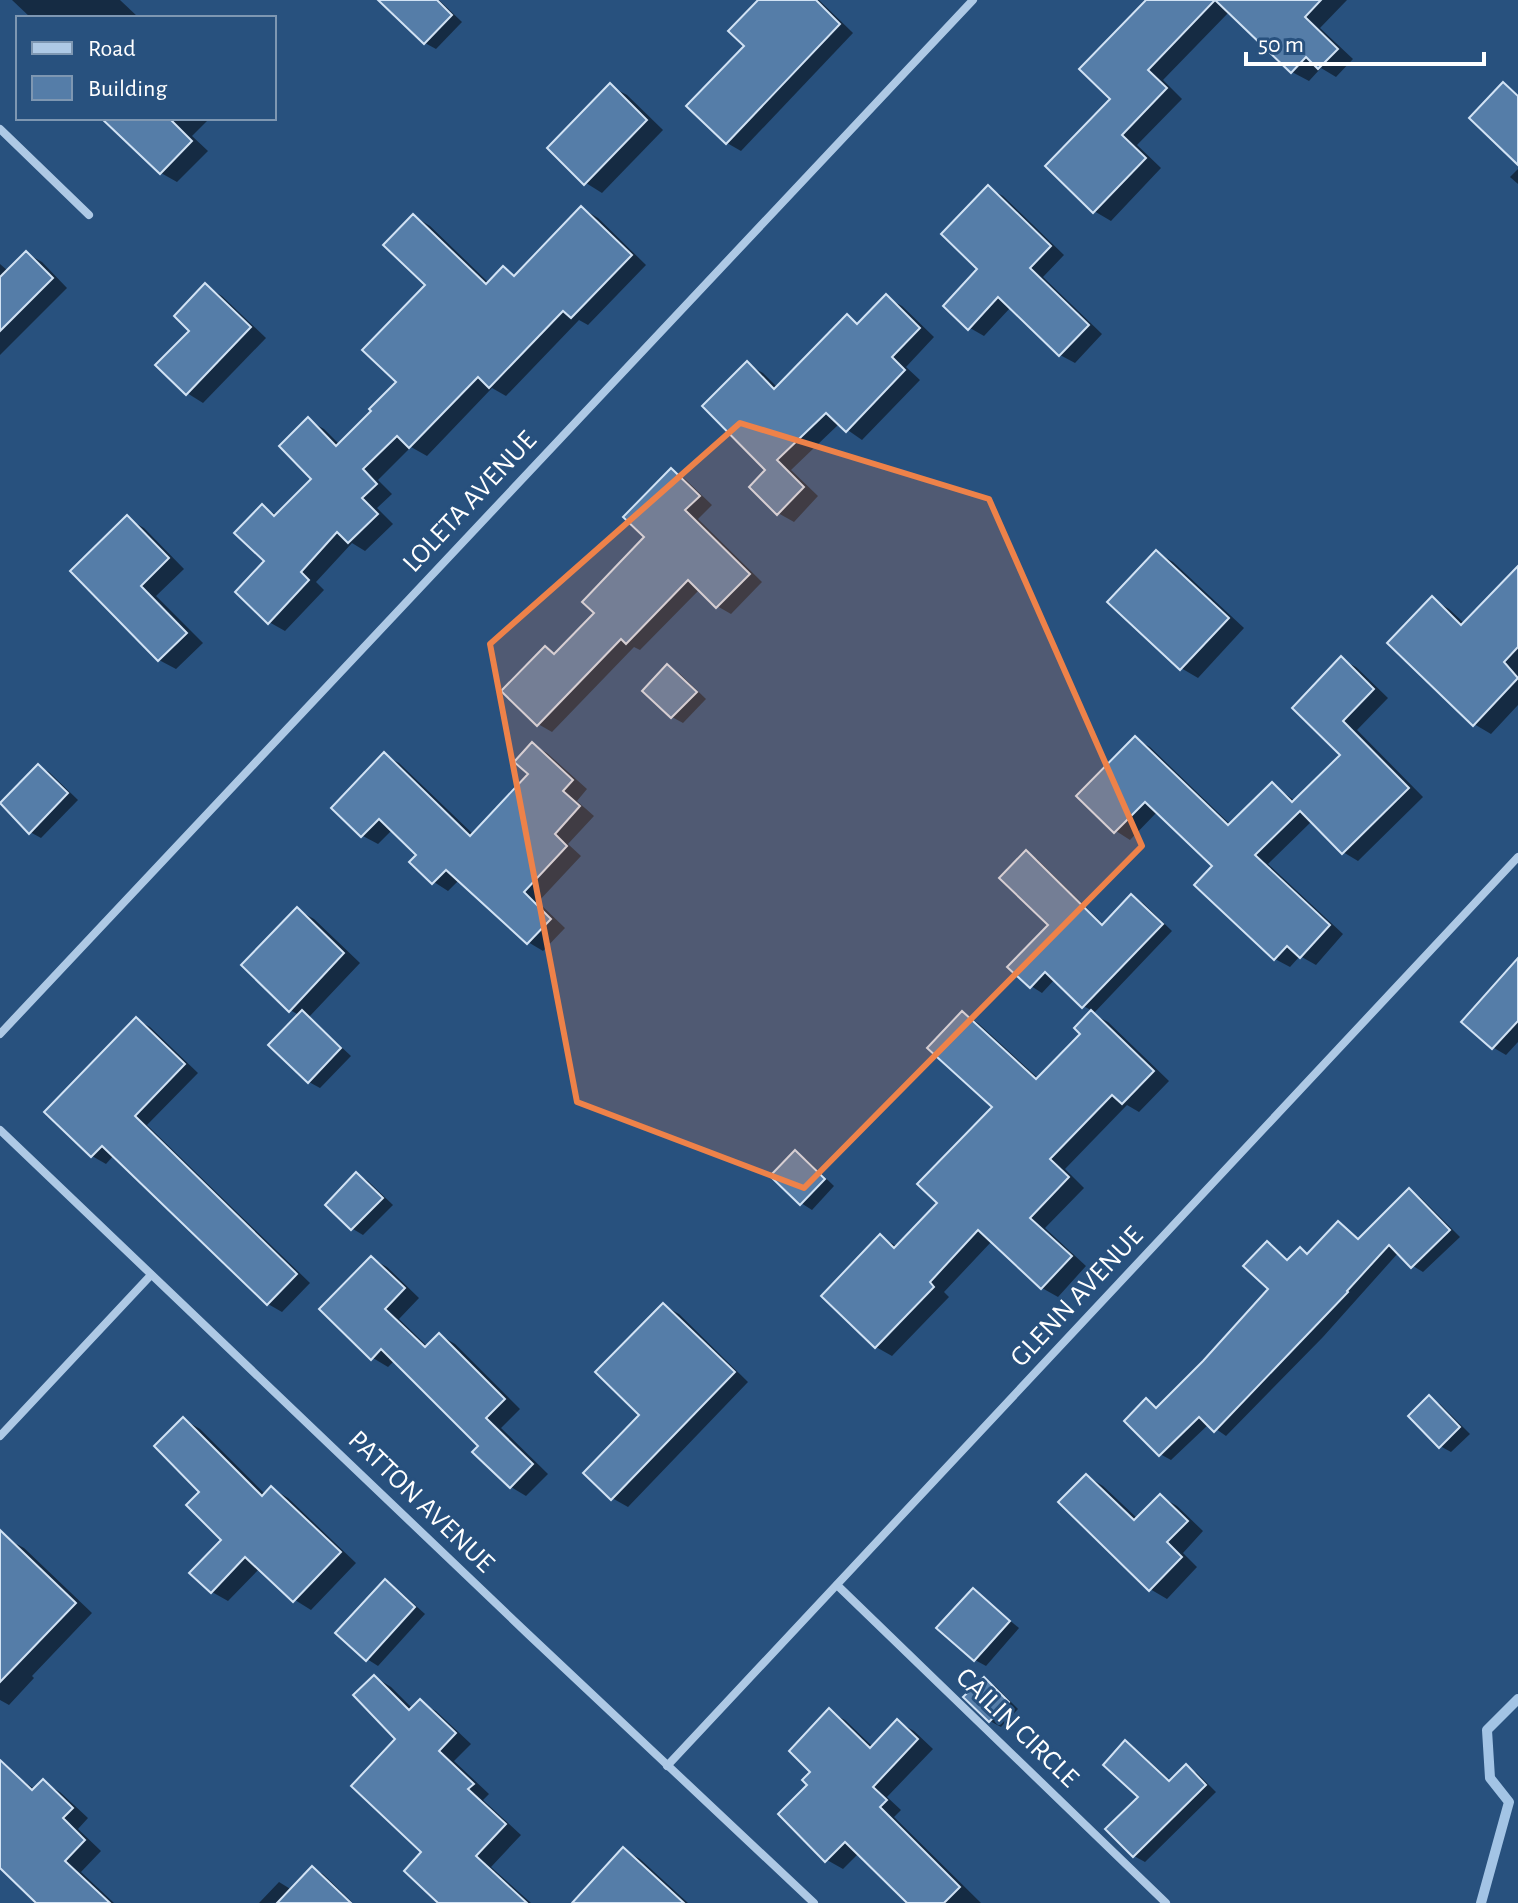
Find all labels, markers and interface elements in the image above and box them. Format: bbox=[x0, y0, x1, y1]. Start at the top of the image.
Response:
legend bbox=[16, 16, 276, 120]
scale bar bbox=[1246, 16, 1484, 66]
text: 50 m bbox=[1258, 33, 1304, 57]
text: Road bbox=[88, 37, 136, 61]
text: Building bbox=[88, 77, 167, 101]
street label: LOLETA AVENUE bbox=[398, 426, 542, 578]
street label: GLENN AVENUE bbox=[1005, 1222, 1149, 1372]
street label: PATTON AVENUE bbox=[343, 1426, 499, 1578]
street label: CAILIN CIRCLE bbox=[950, 1663, 1084, 1793]

